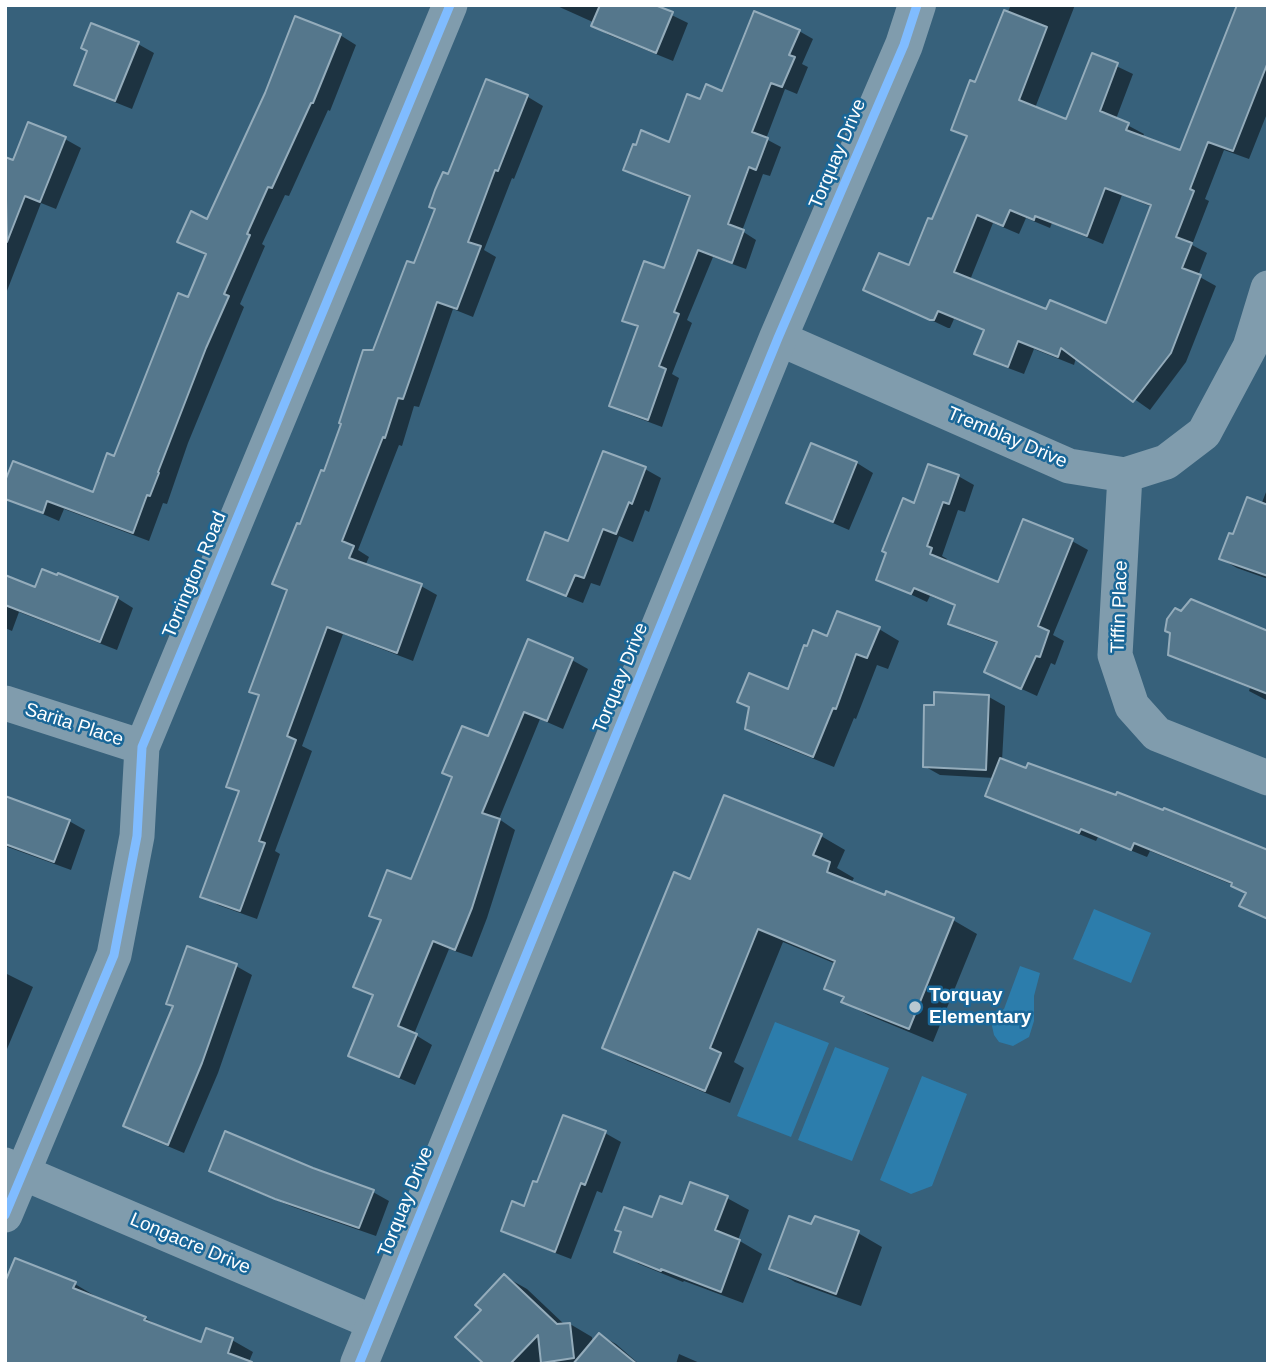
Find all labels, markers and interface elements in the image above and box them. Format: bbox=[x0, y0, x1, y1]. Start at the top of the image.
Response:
street label: Torquay Drive bbox=[805, 96, 871, 212]
street label: Tremblay Drive bbox=[944, 402, 1070, 474]
street label: Torrington Road bbox=[158, 508, 232, 642]
street label: Tiffin Place bbox=[1107, 560, 1133, 654]
street label: Torquay Drive bbox=[588, 619, 654, 737]
street label: Sarita Place bbox=[22, 698, 126, 752]
place label: Torquay Elementary bbox=[929, 985, 1031, 1029]
marker: Torquay Elementary bbox=[907, 999, 923, 1015]
street label: Torquay Drive bbox=[373, 1143, 439, 1261]
street label: Longacre Drive bbox=[126, 1208, 254, 1280]

